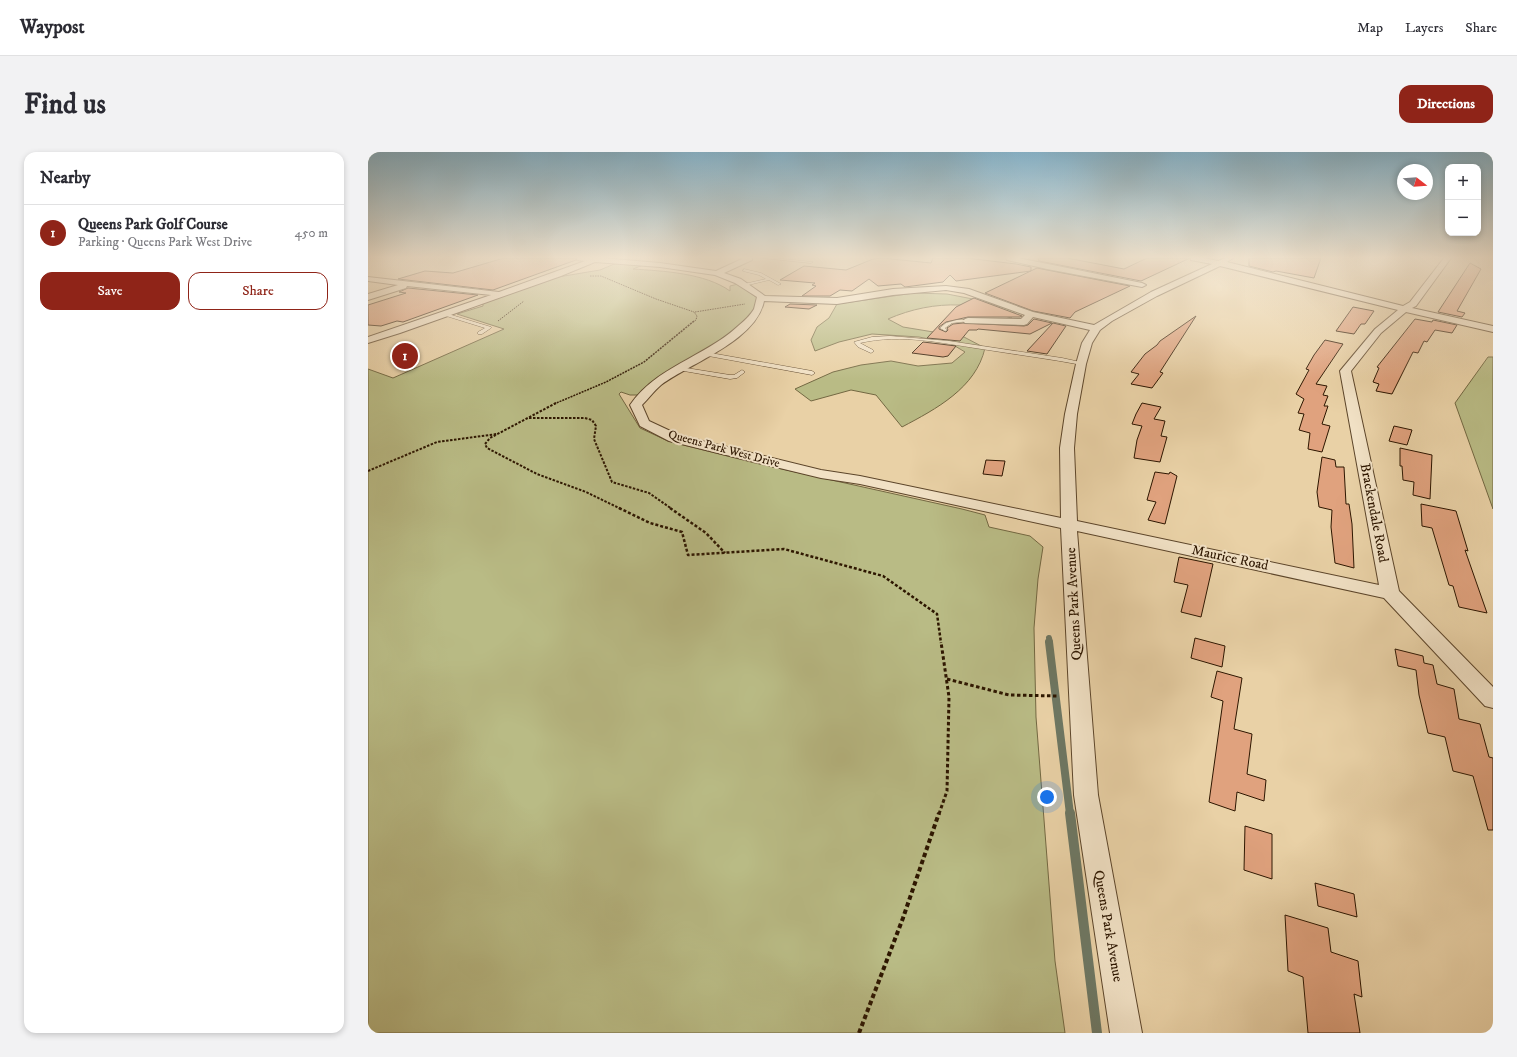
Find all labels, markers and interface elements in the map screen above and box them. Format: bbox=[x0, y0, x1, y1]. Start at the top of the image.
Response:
text: Waypost bbox=[20, 16, 84, 39]
text: Map bbox=[1357, 19, 1383, 37]
text: Layers bbox=[1405, 19, 1443, 37]
text: Share bbox=[1465, 19, 1497, 37]
button: Directions bbox=[1399, 85, 1493, 123]
text: Find us bbox=[24, 87, 106, 122]
north arrow bbox=[1397, 164, 1433, 200]
map controls bbox=[1445, 164, 1481, 236]
button: + bbox=[1445, 164, 1481, 200]
text: Nearby bbox=[40, 167, 90, 189]
button: − bbox=[1445, 200, 1481, 236]
text: Queens Park Golf Course bbox=[78, 215, 228, 234]
text: 1 bbox=[51, 225, 55, 241]
text: 450 m bbox=[295, 225, 328, 241]
text: Parking · Queens Park West Drive bbox=[78, 234, 252, 250]
button: Save bbox=[40, 272, 180, 310]
button: Share bbox=[188, 272, 328, 310]
pin: 1 bbox=[392, 341, 418, 371]
street label: Queens Park West Drive bbox=[667, 427, 782, 471]
street label: Brackendale Road bbox=[1356, 462, 1392, 564]
street label: Maurice Road bbox=[1190, 541, 1270, 575]
street label: Queens Park Avenue bbox=[1062, 547, 1086, 661]
your location bbox=[1037, 787, 1057, 807]
street label: Queens Park Avenue bbox=[1089, 869, 1127, 984]

